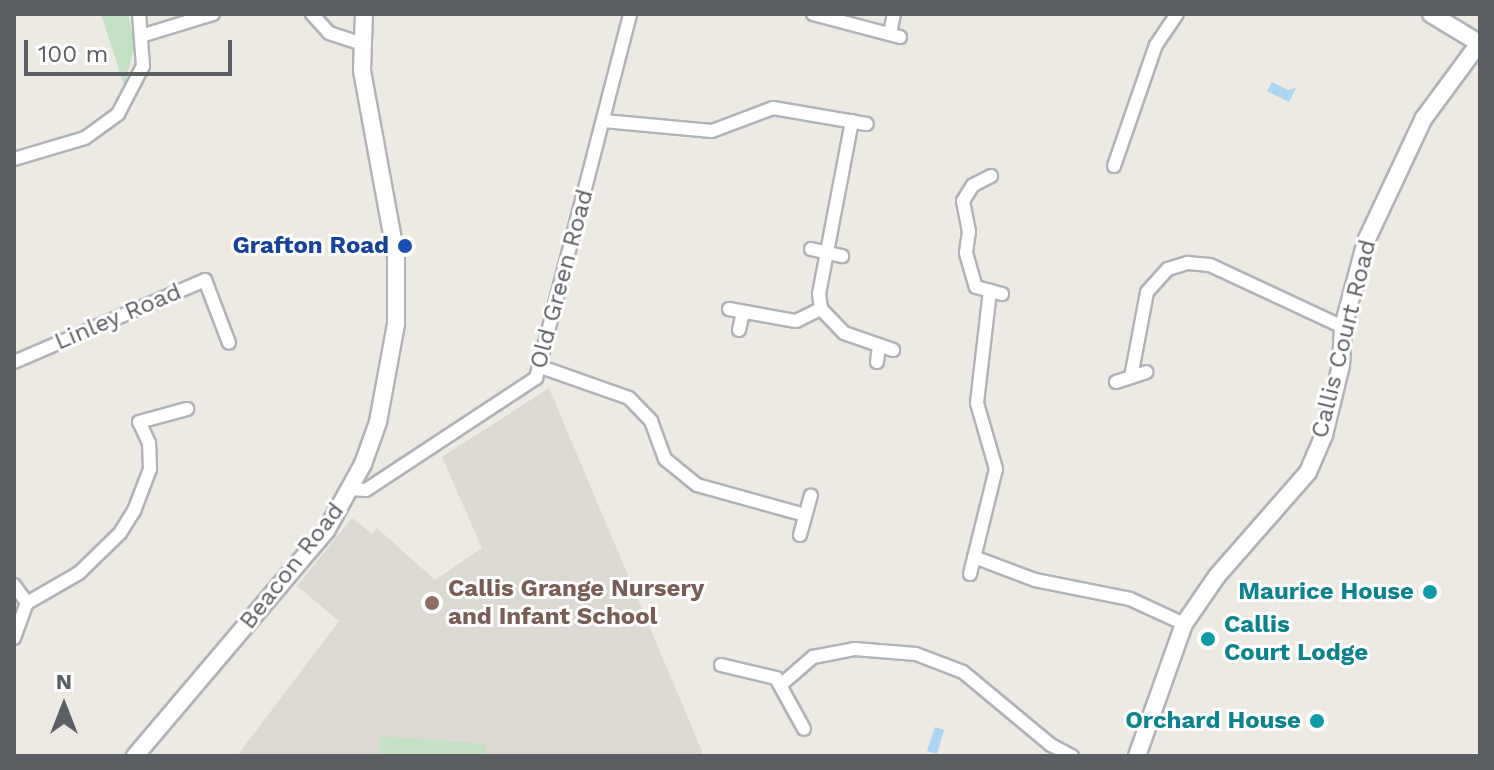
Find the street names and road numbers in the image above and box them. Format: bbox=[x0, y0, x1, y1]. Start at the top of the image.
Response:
street label: Old Green Road bbox=[524, 186, 600, 372]
street label: Callis Court Road bbox=[1305, 237, 1383, 441]
street label: Linley Road bbox=[50, 277, 186, 357]
street label: Beacon Road bbox=[234, 497, 350, 635]

